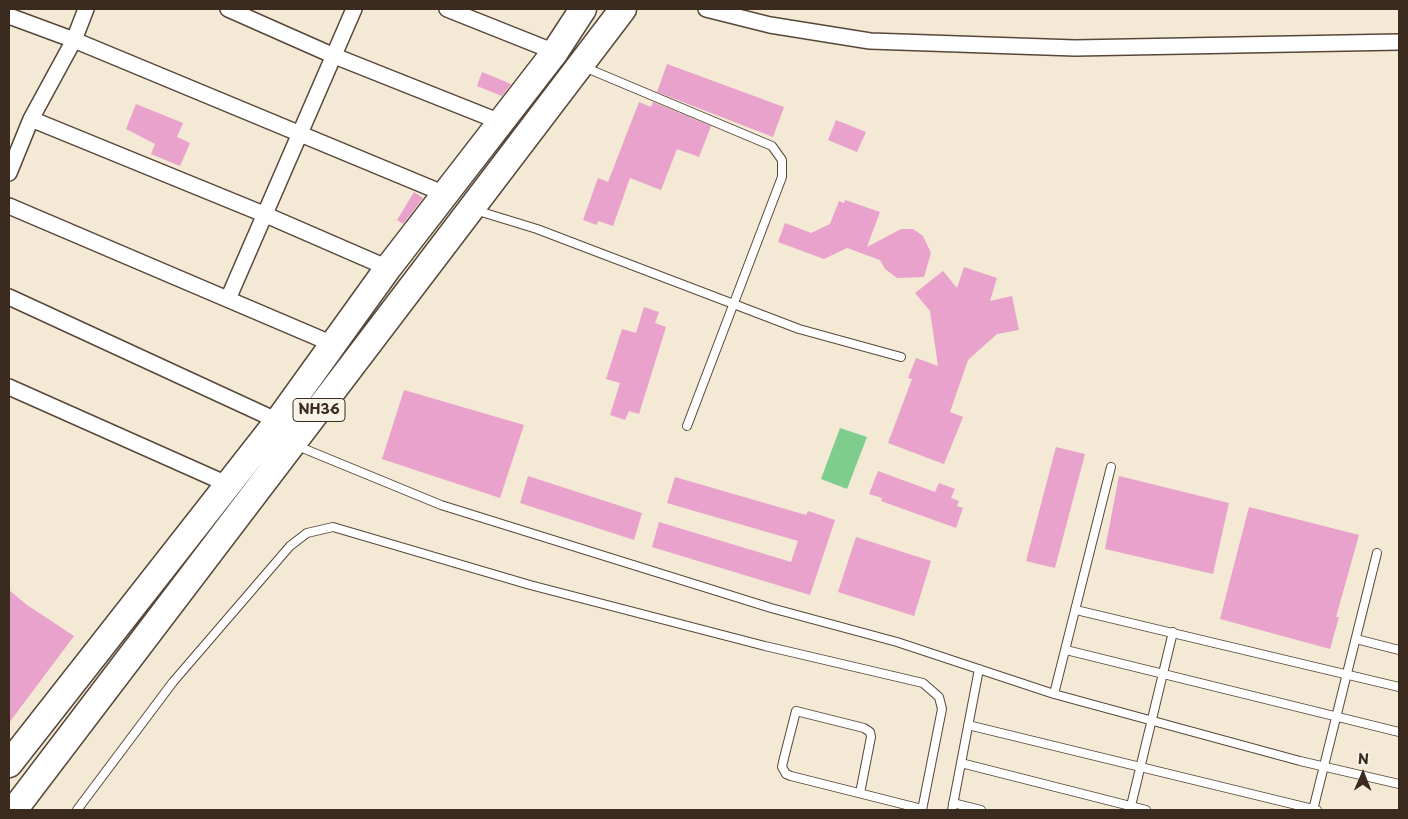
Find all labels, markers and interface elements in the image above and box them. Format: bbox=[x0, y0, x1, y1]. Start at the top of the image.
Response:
road number: NH36 bbox=[293, 398, 345, 422]
text: N bbox=[1358, 748, 1369, 769]
north arrow bbox=[1338, 749, 1388, 799]

